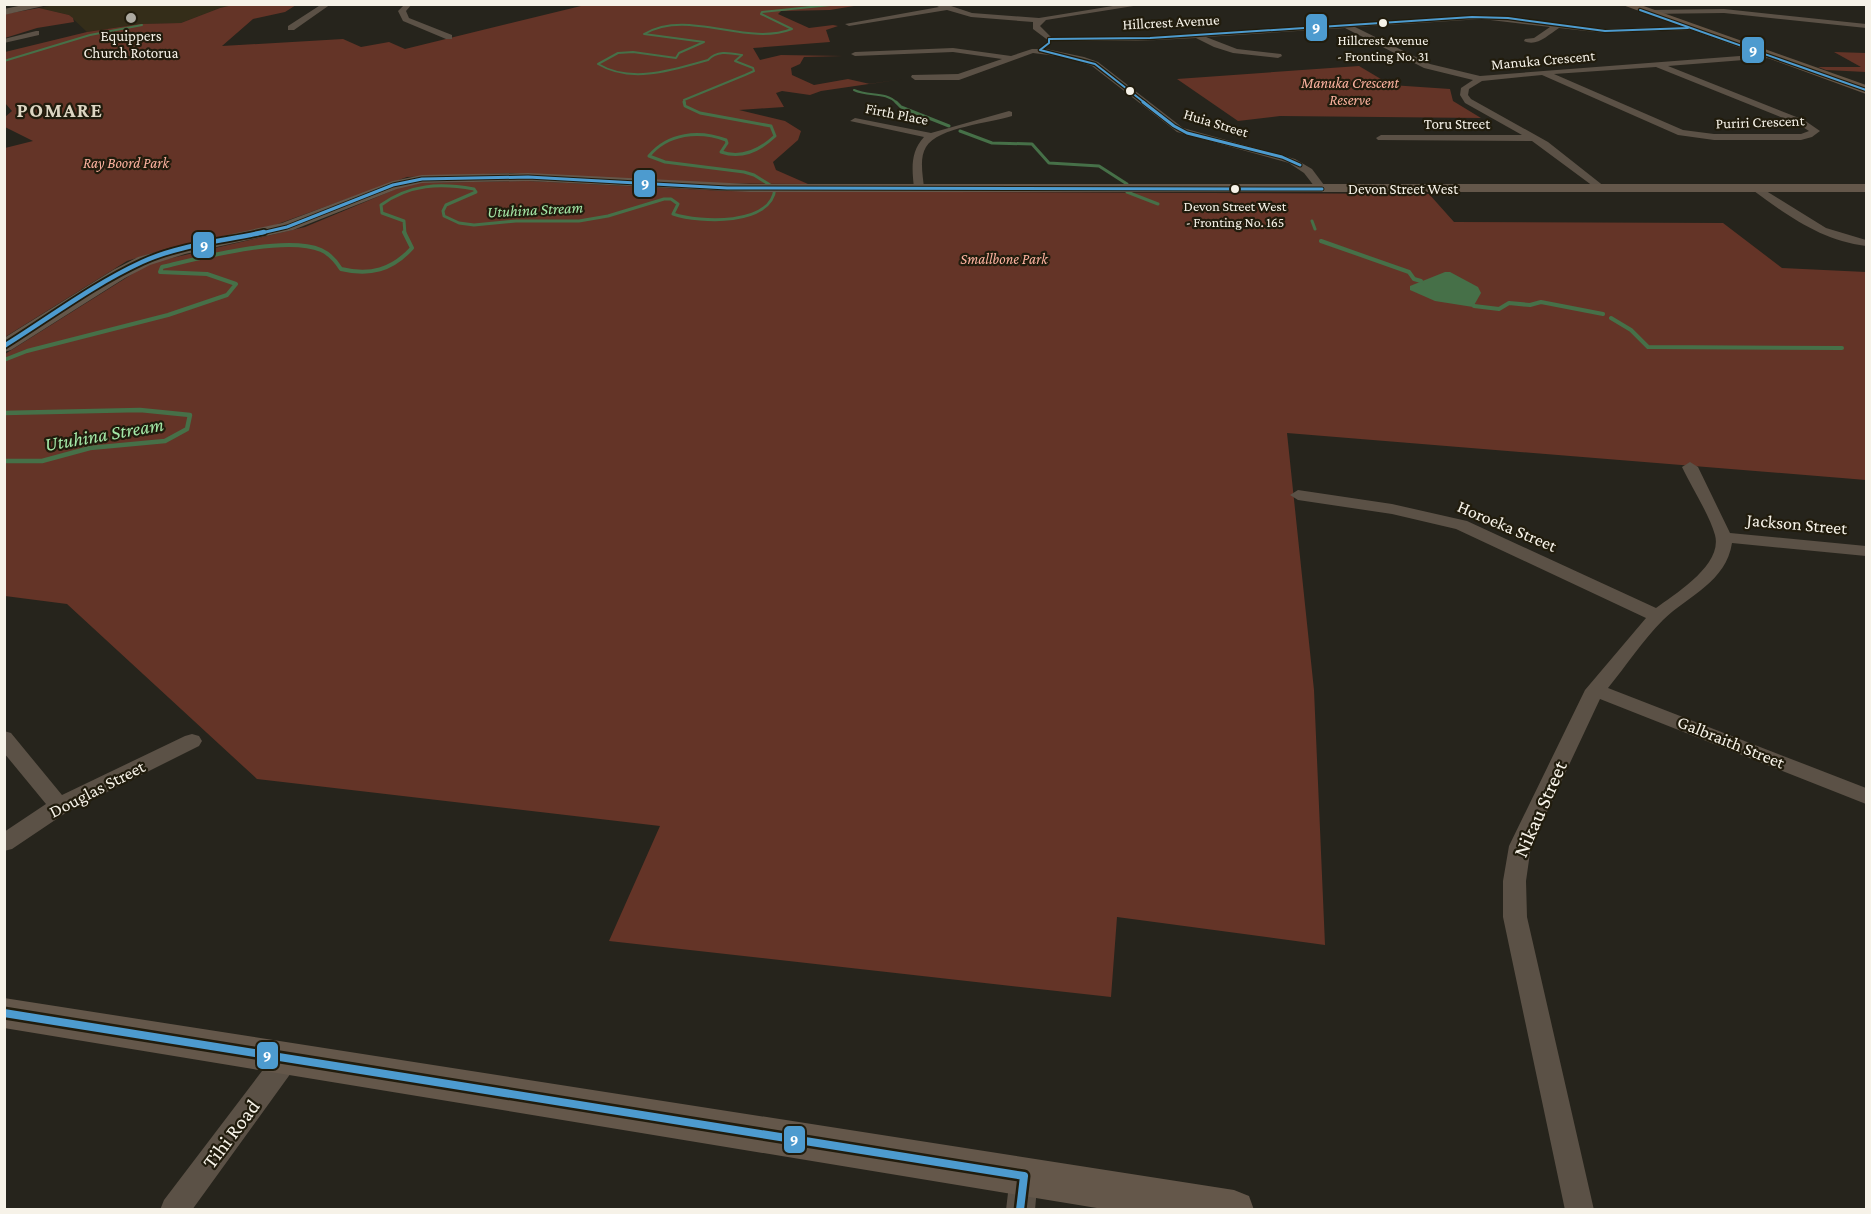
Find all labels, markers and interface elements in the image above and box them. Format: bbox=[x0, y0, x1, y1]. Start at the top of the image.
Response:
marker: Equippers Church Rotorua bbox=[124, 11, 138, 25]
street label: Hillcrest Avenue bbox=[1122, 11, 1220, 33]
line badge: 9 bbox=[1305, 13, 1328, 42]
marker: Hillcrest Avenue - Fronting No. 31 bbox=[1377, 17, 1389, 29]
text: 9 bbox=[1312, 19, 1320, 36]
place label: Equippers Church Rotorua bbox=[84, 28, 179, 61]
place label: Hillcrest Avenue - Fronting No. 31 bbox=[1337, 32, 1429, 64]
line badge: 9 bbox=[1741, 36, 1765, 64]
text: 9 bbox=[1749, 42, 1757, 59]
street label: Manuka Crescent bbox=[1490, 47, 1597, 73]
park label: Manuka Crescent Reserve bbox=[1300, 75, 1400, 108]
unlabelled marker bbox=[1124, 85, 1136, 97]
district label: POMARE bbox=[17, 99, 103, 121]
street label: Firth Place bbox=[864, 100, 930, 128]
street label: Huia Street bbox=[1182, 106, 1251, 141]
street label: Puriri Crescent bbox=[1715, 112, 1806, 132]
street label: Toru Street bbox=[1424, 116, 1491, 132]
park label: Ray Boord Park bbox=[83, 155, 170, 172]
line badge: 9 bbox=[633, 169, 656, 198]
text: 9 bbox=[641, 175, 649, 192]
street label: Devon Street West bbox=[1348, 181, 1459, 197]
marker: Devon Street West - Fronting No. 165 bbox=[1229, 183, 1241, 195]
water label: Utuhina Stream bbox=[486, 198, 584, 221]
place label: Devon Street West - Fronting No. 165 bbox=[1184, 198, 1287, 230]
line badge: 9 bbox=[192, 231, 215, 259]
text: 9 bbox=[200, 237, 208, 254]
park label: Smallbone Park bbox=[960, 251, 1049, 267]
water label: Utuhina Stream bbox=[43, 413, 165, 455]
street label: Horoeka Street bbox=[1454, 496, 1561, 556]
street label: Jackson Street bbox=[1744, 509, 1849, 538]
street label: Galbraith Street bbox=[1674, 711, 1789, 773]
street label: Douglas Street bbox=[46, 756, 149, 822]
street label: Nikau Street bbox=[1508, 756, 1572, 861]
line badge: 9 bbox=[256, 1041, 279, 1070]
text: 9 bbox=[263, 1047, 271, 1064]
street label: Tihi Road bbox=[197, 1095, 265, 1173]
line badge: 9 bbox=[783, 1125, 806, 1154]
text: 9 bbox=[790, 1131, 798, 1148]

